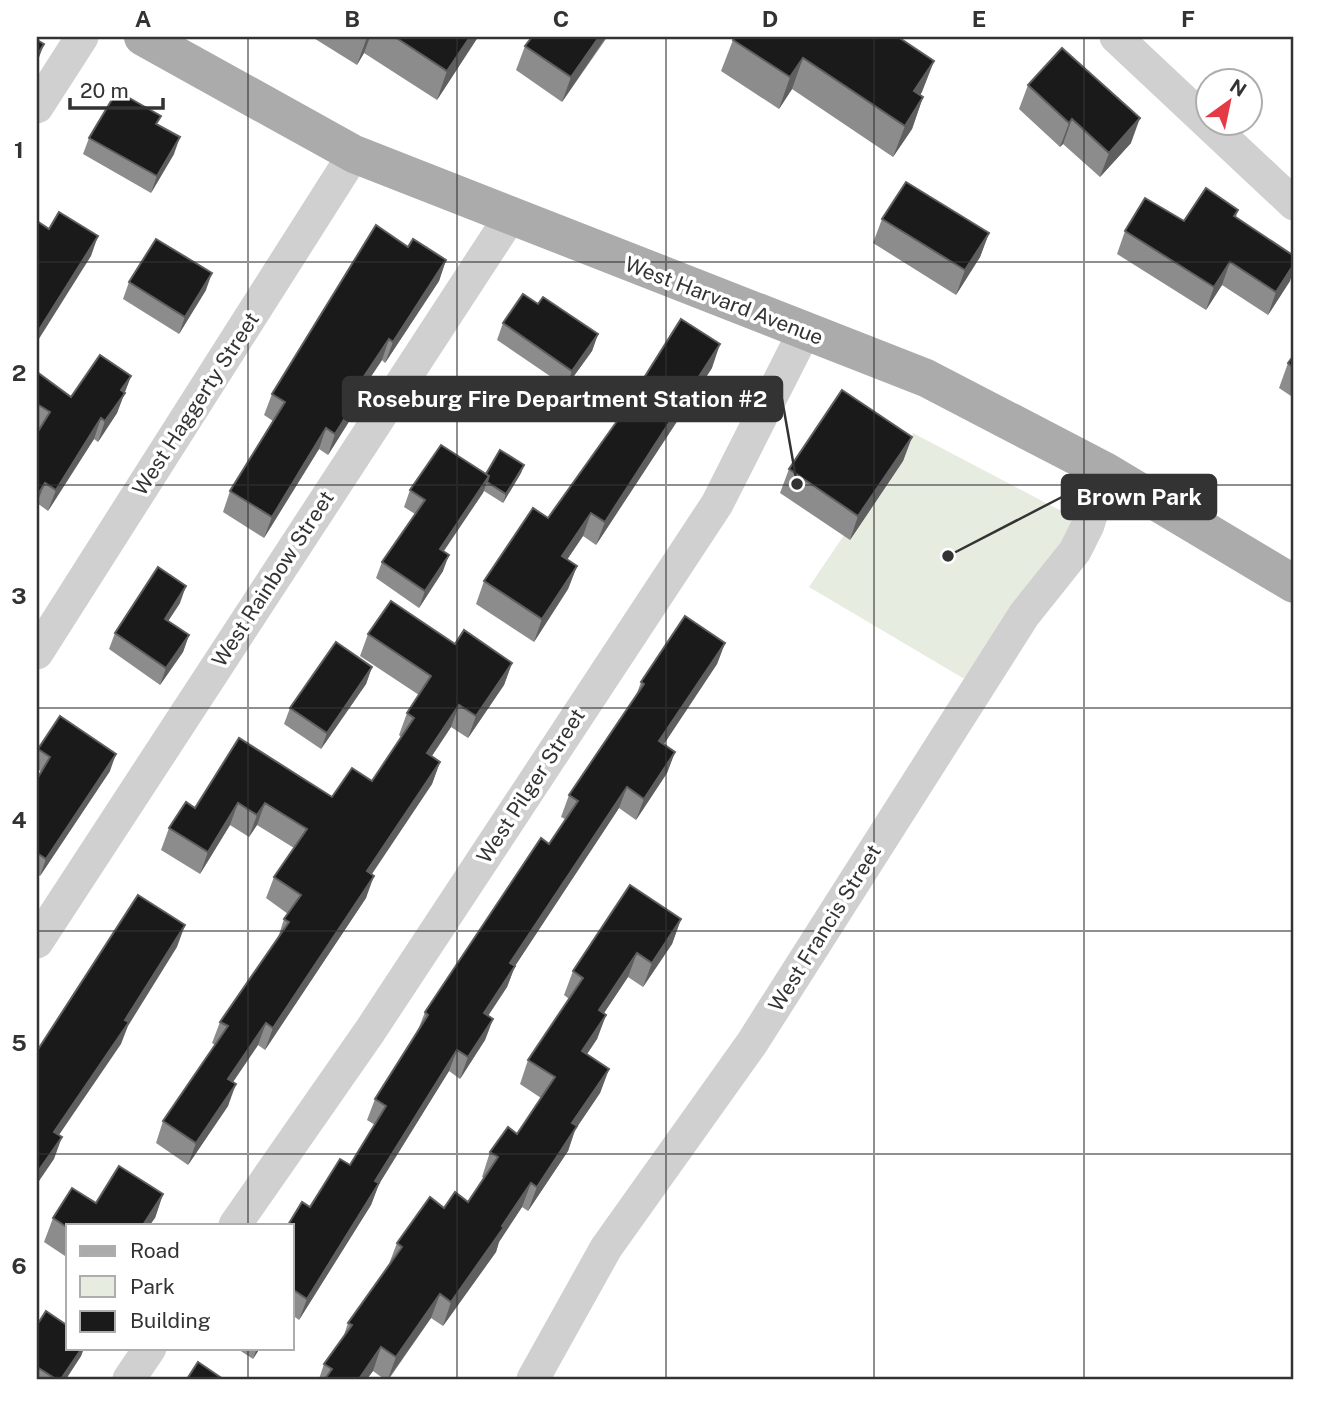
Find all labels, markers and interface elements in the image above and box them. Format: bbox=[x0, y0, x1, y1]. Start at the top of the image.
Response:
text: A bbox=[135, 5, 152, 32]
text: B bbox=[344, 5, 360, 32]
text: C bbox=[553, 5, 569, 32]
text: D bbox=[762, 5, 778, 32]
text: E bbox=[972, 5, 986, 32]
text: F bbox=[1181, 5, 1195, 32]
scale bar bbox=[70, 66, 163, 110]
north arrow bbox=[1194, 66, 1264, 136]
text: N bbox=[1226, 74, 1250, 101]
text: 20 m bbox=[80, 78, 129, 103]
text: 1 bbox=[14, 136, 24, 163]
street label: West Harvard Avenue bbox=[621, 251, 827, 350]
street label: West Haggerty Street bbox=[127, 307, 264, 500]
text: 2 bbox=[12, 359, 26, 386]
callout: Roseburg Fire Department Station #2 bbox=[343, 377, 782, 421]
text: Roseburg Fire Department Station #2 bbox=[357, 385, 767, 412]
callout: Brown Park bbox=[1062, 475, 1216, 519]
text: Brown Park bbox=[1076, 483, 1202, 510]
street label: West Rainbow Street bbox=[206, 486, 339, 671]
text: 3 bbox=[11, 582, 27, 609]
street label: West Pilger Street bbox=[471, 704, 590, 868]
text: 4 bbox=[11, 806, 27, 833]
street label: West Francis Street bbox=[763, 840, 886, 1016]
text: 5 bbox=[11, 1029, 27, 1056]
legend bbox=[66, 1224, 294, 1350]
text: Road bbox=[130, 1238, 180, 1263]
text: 6 bbox=[11, 1252, 27, 1279]
text: Park bbox=[130, 1274, 175, 1299]
text: Building bbox=[130, 1308, 211, 1333]

